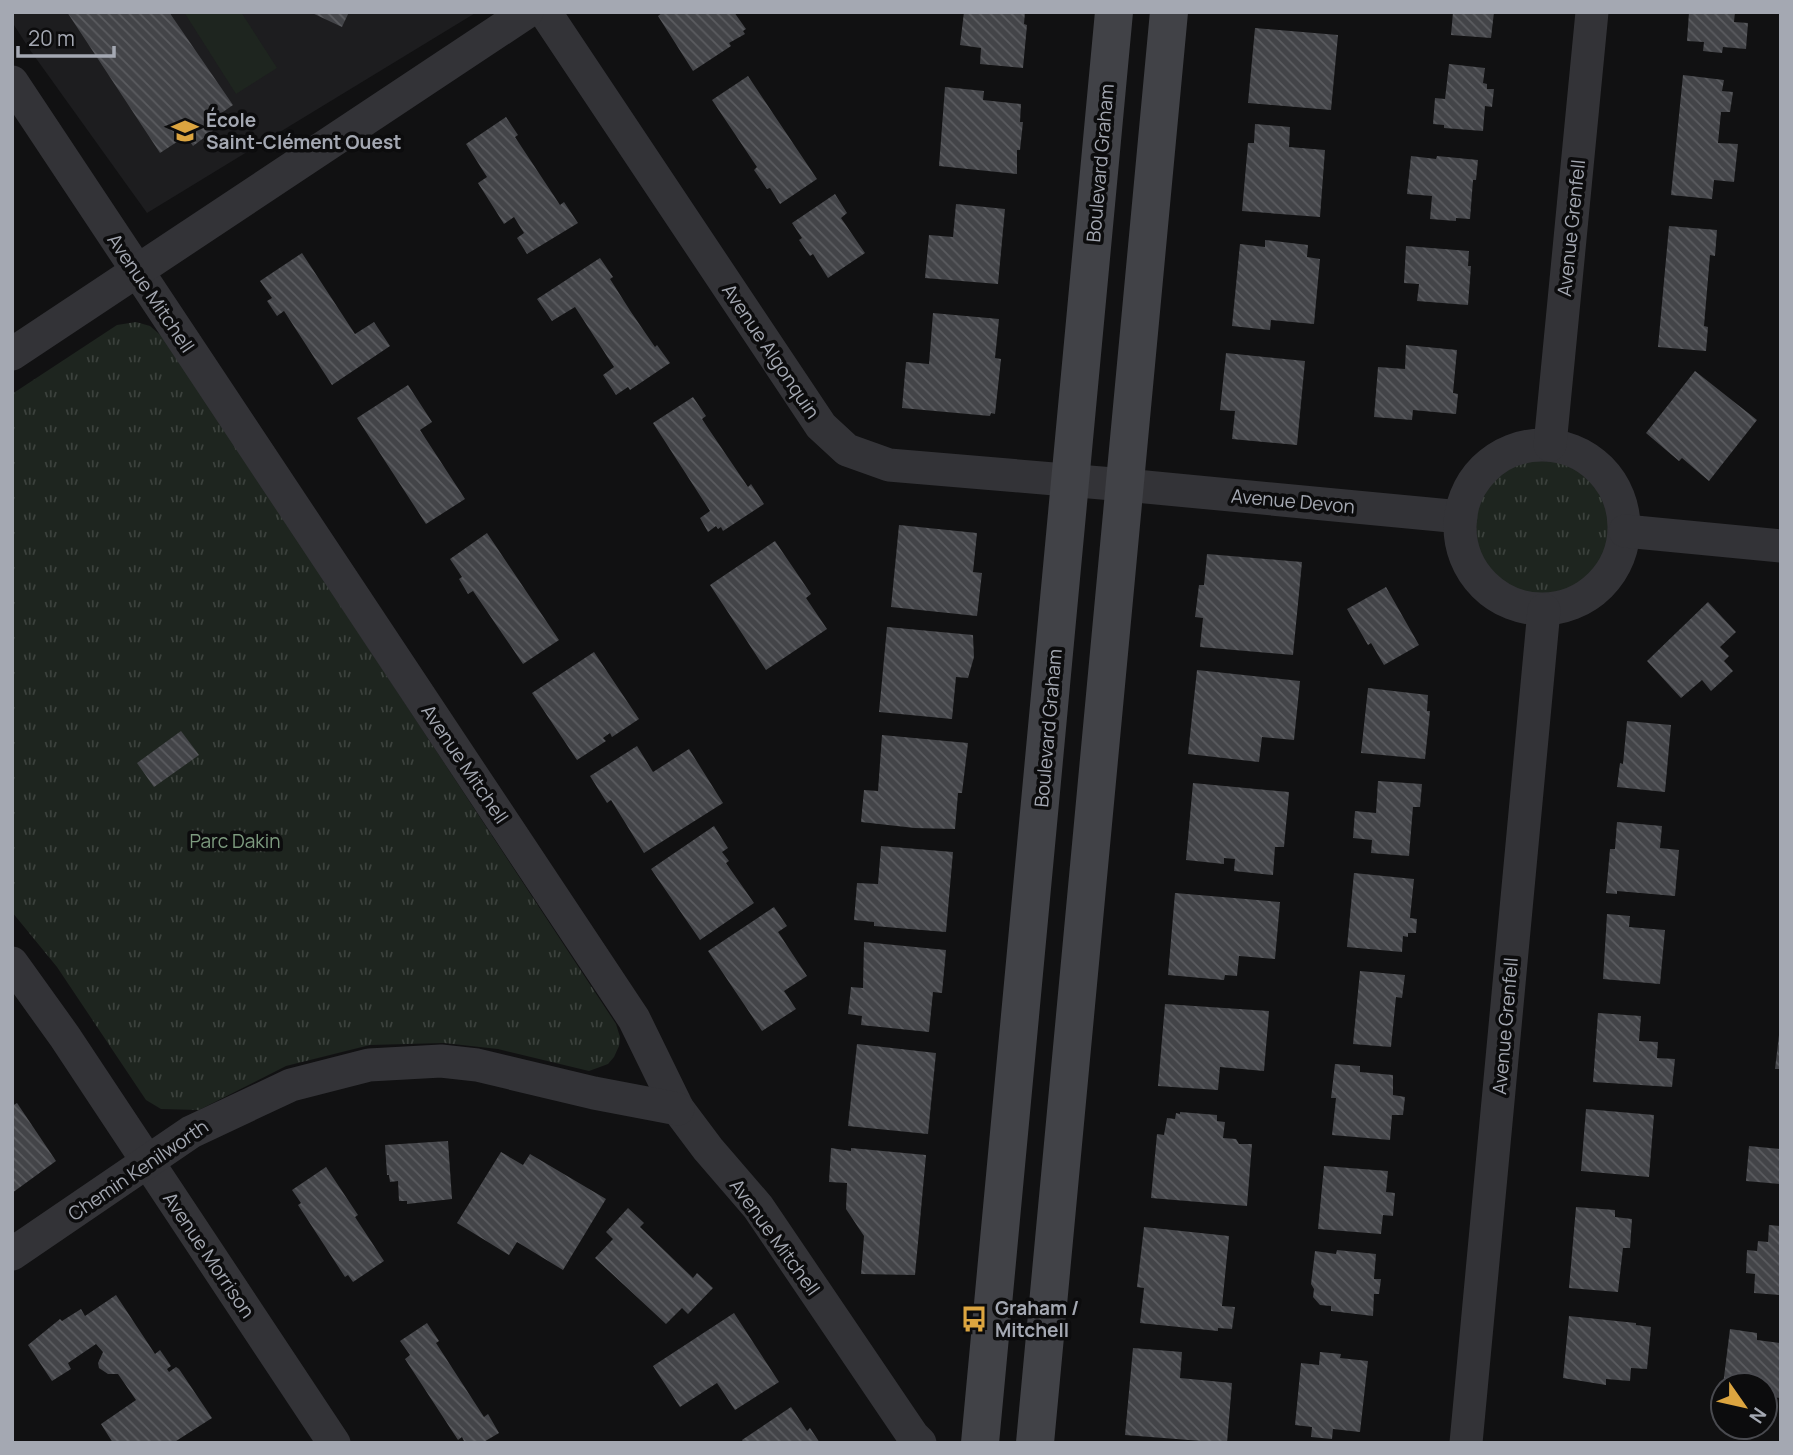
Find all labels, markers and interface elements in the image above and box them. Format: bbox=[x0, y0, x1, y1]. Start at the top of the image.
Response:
scale bar bbox=[18, 14, 114, 58]
text: 20 m bbox=[28, 24, 75, 52]
street label: Boulevard Graham bbox=[1080, 83, 1120, 243]
place label: École Saint-Clément Ouest bbox=[206, 107, 401, 155]
school or university icon: École Saint-Clément Ouest bbox=[170, 116, 200, 146]
street label: Avenue Grenfell bbox=[1551, 158, 1591, 298]
street label: Avenue Mitchell bbox=[102, 228, 200, 358]
street label: Avenue Algonquin bbox=[716, 279, 826, 423]
street label: Avenue Devon bbox=[1230, 483, 1356, 519]
street label: Boulevard Graham bbox=[1028, 648, 1068, 808]
street label: Avenue Mitchell bbox=[416, 699, 514, 829]
park label: Parc Dakin bbox=[189, 828, 281, 854]
street label: Avenue Grenfell bbox=[1486, 956, 1524, 1096]
street label: Chemin Kenilworth bbox=[63, 1113, 213, 1227]
street label: Avenue Mitchell bbox=[724, 1173, 826, 1301]
street label: Avenue Morrison bbox=[157, 1187, 261, 1323]
place label: Graham / Mitchell bbox=[995, 1295, 1079, 1343]
bus stop icon: Graham / Mitchell bbox=[959, 1304, 989, 1334]
north arrow bbox=[1709, 1371, 1779, 1441]
text: N bbox=[1743, 1403, 1773, 1428]

